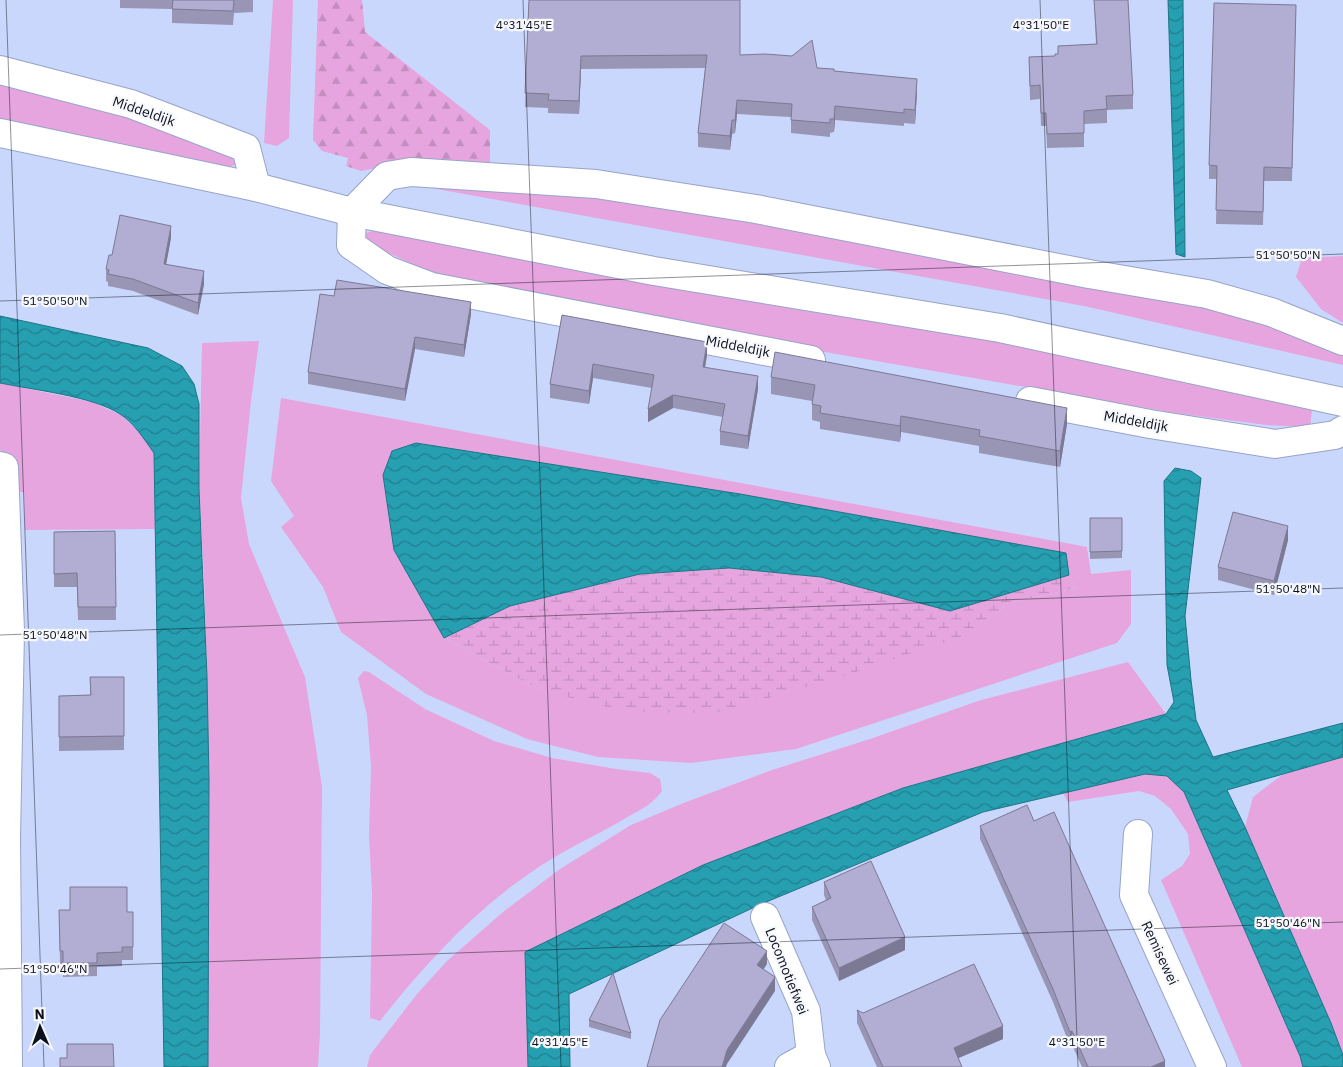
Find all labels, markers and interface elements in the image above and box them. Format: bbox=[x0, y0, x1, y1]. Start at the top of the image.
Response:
text: 4°31'45"E bbox=[496, 17, 552, 32]
text: 4°31'50"E bbox=[1013, 17, 1069, 32]
street label: Middeldijk bbox=[110, 92, 178, 130]
text: 51°50'50"N bbox=[1255, 247, 1321, 262]
text: 51°50'50"N bbox=[22, 293, 88, 308]
street label: Middeldijk bbox=[704, 331, 772, 361]
street label: Middeldijk bbox=[1102, 406, 1170, 436]
text: 51°50'48"N bbox=[1255, 581, 1321, 596]
text: 51°50'48"N bbox=[22, 627, 88, 642]
text: 51°50'46"N bbox=[1255, 915, 1321, 930]
street label: Remisewei bbox=[1137, 918, 1183, 988]
street label: Locomotiefwei bbox=[761, 925, 813, 1017]
text: 51°50'46"N bbox=[22, 961, 88, 976]
north arrow bbox=[15, 1002, 65, 1052]
text: N bbox=[34, 1005, 45, 1023]
text: 4°31'45"E bbox=[532, 1034, 588, 1049]
text: 4°31'50"E bbox=[1049, 1034, 1105, 1049]

